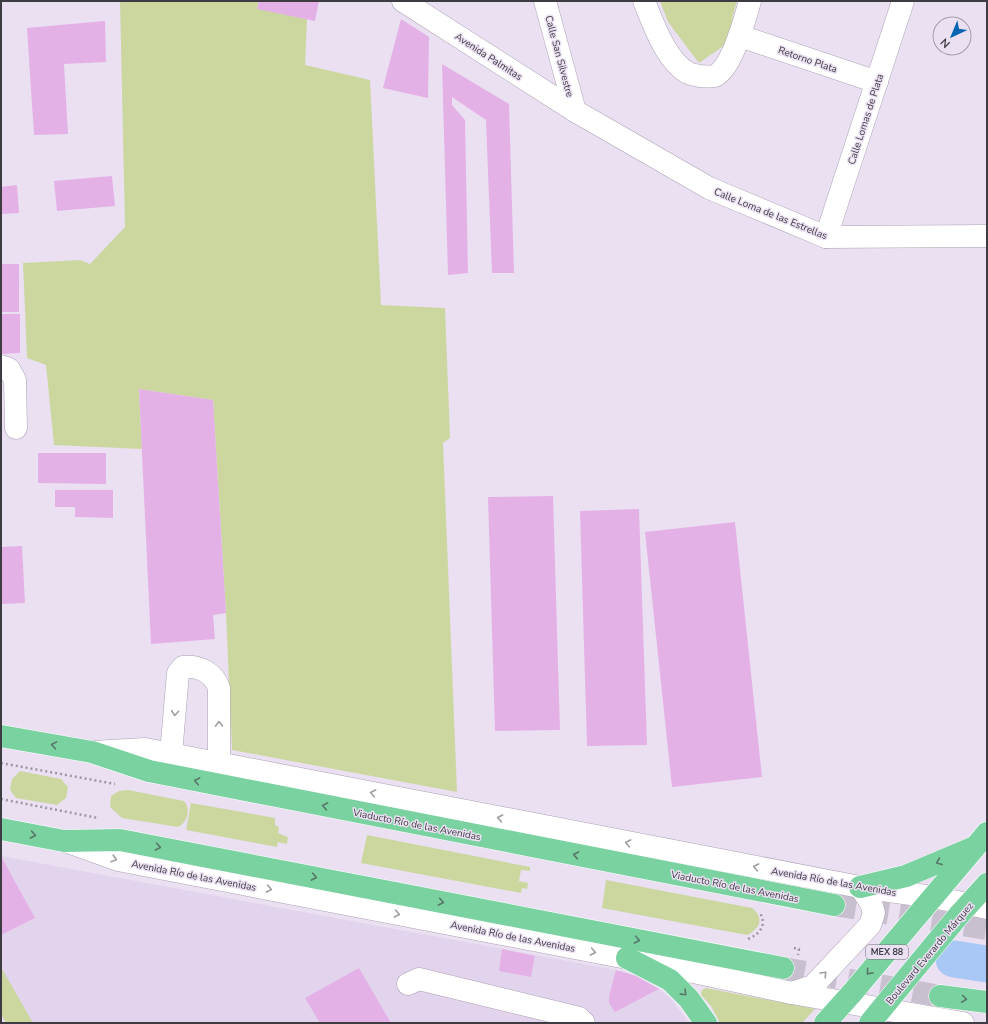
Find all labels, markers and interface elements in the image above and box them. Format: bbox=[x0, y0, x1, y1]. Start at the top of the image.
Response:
street label: Calle San Silvestre bbox=[541, 14, 577, 99]
north arrow bbox=[932, 16, 972, 56]
street label: Avenida Palmitas bbox=[452, 30, 525, 84]
text: N bbox=[937, 35, 954, 51]
street label: Retorno Plata bbox=[776, 43, 839, 77]
street label: Calle Lomas de Plata bbox=[845, 72, 887, 167]
street label: Calle Loma de las Estrellas bbox=[712, 185, 830, 243]
one-way arrow bbox=[171, 710, 180, 716]
one-way arrow bbox=[215, 721, 223, 727]
one-way arrow bbox=[51, 742, 57, 750]
one-way arrow bbox=[194, 777, 200, 785]
one-way arrow bbox=[370, 789, 376, 798]
one-way arrow bbox=[322, 802, 328, 810]
street label: Viaducto Río de las Avenidas bbox=[351, 806, 482, 844]
one-way arrow bbox=[497, 814, 504, 823]
one-way arrow bbox=[29, 830, 36, 838]
one-way arrow bbox=[625, 839, 631, 847]
one-way arrow bbox=[155, 842, 162, 851]
one-way arrow bbox=[573, 851, 579, 859]
one-way arrow bbox=[110, 854, 117, 863]
street label: Avenida Río de las Avenidas bbox=[130, 857, 258, 895]
one-way arrow bbox=[936, 858, 943, 866]
one-way arrow bbox=[753, 864, 759, 872]
street label: Avenida Río de las Avenidas bbox=[770, 864, 898, 900]
street label: Viaducto Río de las Avenidas bbox=[669, 868, 800, 906]
one-way arrow bbox=[310, 873, 317, 881]
one-way arrow bbox=[266, 885, 272, 893]
one-way arrow bbox=[438, 897, 444, 906]
street label: Boulevard Everardo Márquez bbox=[883, 899, 977, 1008]
one-way arrow bbox=[394, 909, 400, 918]
street label: Avenida Río de las Avenidas bbox=[449, 918, 577, 956]
one-way arrow bbox=[634, 935, 641, 944]
road number: MEX 88 bbox=[866, 945, 908, 959]
one-way arrow bbox=[590, 947, 596, 955]
one-way arrow bbox=[867, 967, 874, 975]
one-way arrow bbox=[820, 971, 827, 979]
one-way arrow bbox=[679, 988, 687, 996]
one-way arrow bbox=[961, 994, 967, 1003]

